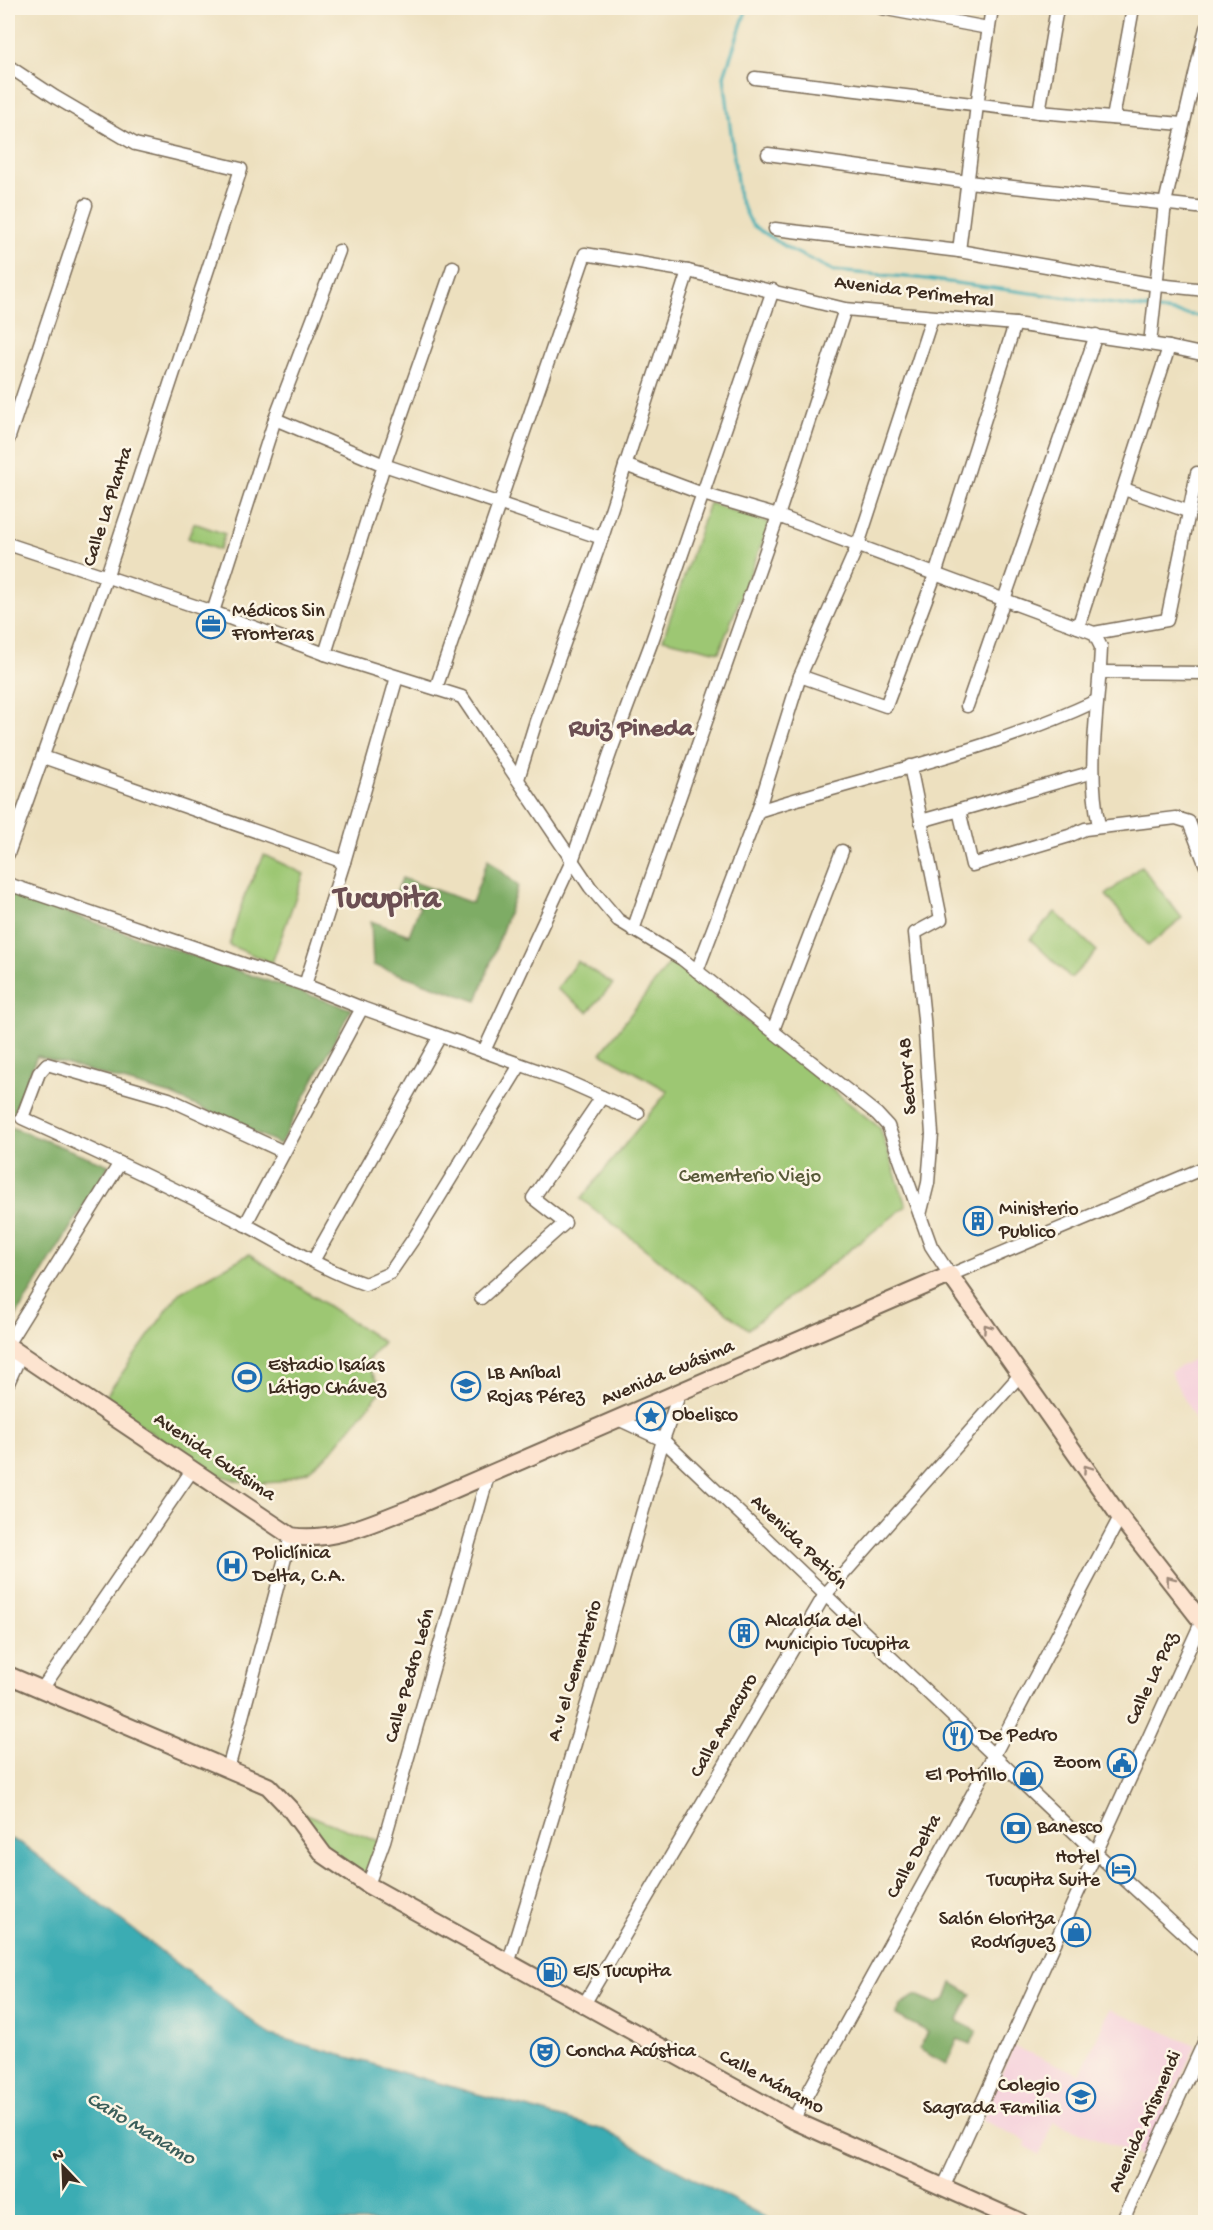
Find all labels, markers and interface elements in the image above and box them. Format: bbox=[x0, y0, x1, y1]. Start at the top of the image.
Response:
street label: Avenida Perimetral bbox=[833, 272, 995, 314]
street label: Calle La Planta bbox=[79, 443, 139, 570]
place label: Médicos Sin Fronteras bbox=[231, 601, 325, 647]
office icon: Médicos Sin Fronteras bbox=[195, 608, 227, 640]
district label: Ruiz Pineda bbox=[568, 715, 695, 746]
district label: Tucupita bbox=[331, 881, 443, 919]
street label: Sector 48 bbox=[895, 1037, 923, 1115]
park label: Cementerio Viejo bbox=[679, 1166, 821, 1189]
place label: Ministerio Publico bbox=[998, 1199, 1079, 1245]
building icon: Ministerio Publico bbox=[962, 1205, 994, 1237]
one-way arrow bbox=[983, 1323, 994, 1334]
street label: Avenida Guásima bbox=[598, 1335, 739, 1412]
place label: Estadio Isaías Látigo Chávez bbox=[268, 1355, 387, 1401]
sports icon: Estadio Isaías Látigo Chávez bbox=[231, 1361, 263, 1393]
place label: LB Aníbal Rojas Pérez bbox=[487, 1363, 586, 1409]
school or university icon: LB Aníbal Rojas Pérez bbox=[450, 1370, 482, 1402]
place icon: Obelisco bbox=[635, 1400, 667, 1432]
place label: Obelisco bbox=[672, 1405, 738, 1428]
street label: Avenida Guásima bbox=[149, 1409, 280, 1508]
one-way arrow bbox=[1083, 1465, 1094, 1476]
street label: Avenida Petión bbox=[745, 1491, 852, 1595]
place label: Policlínica Delta, C.A. bbox=[251, 1543, 346, 1589]
hospital icon: Policlínica Delta, C.A. bbox=[216, 1550, 248, 1582]
one-way arrow bbox=[1166, 1576, 1177, 1587]
street label: A.v el Cementerio bbox=[544, 1598, 608, 1744]
street label: Calle Pedro León bbox=[381, 1606, 441, 1746]
place label: Alcaldía del Municipio Tucupita bbox=[765, 1611, 910, 1657]
building icon: Alcaldía del Municipio Tucupita bbox=[728, 1617, 760, 1649]
street label: Calle La Paz bbox=[1121, 1628, 1185, 1729]
street label: Calle Amacuro bbox=[686, 1670, 764, 1782]
restaurant icon: De Pedro bbox=[942, 1720, 974, 1752]
place label: De Pedro bbox=[977, 1725, 1058, 1748]
public building icon: Zoom bbox=[1106, 1747, 1138, 1779]
place label: Zoom bbox=[1053, 1752, 1101, 1775]
shop icon: El Potrillo bbox=[1012, 1760, 1044, 1792]
place label: El Potrillo bbox=[925, 1765, 1007, 1788]
street label: Calle Delta bbox=[882, 1810, 948, 1903]
bank icon: Banesco bbox=[1000, 1812, 1032, 1844]
place label: Banesco bbox=[1036, 1817, 1103, 1840]
place label: Hotel Tucupita Suite bbox=[986, 1847, 1101, 1893]
hotel icon: Hotel Tucupita Suite bbox=[1105, 1853, 1137, 1885]
place label: Salón Gloritza Rodríguez bbox=[939, 1909, 1056, 1955]
shop icon: Salón Gloritza Rodríguez bbox=[1060, 1916, 1092, 1948]
fuel station icon: E/S Tucupita bbox=[536, 1956, 568, 1988]
place label: E/S Tucupita bbox=[573, 1961, 672, 1984]
theatre icon: Concha Acústica bbox=[529, 2036, 561, 2068]
place label: Concha Acústica bbox=[566, 2041, 697, 2064]
street label: Calle Mánamo bbox=[714, 2046, 828, 2120]
street label: Avenida Arismendi bbox=[1104, 2047, 1188, 2197]
place label: Colegio Sagrada Familia bbox=[923, 2075, 1061, 2121]
school or university icon: Colegio Sagrada Familia bbox=[1065, 2081, 1097, 2113]
water label: Caño Manamo bbox=[81, 2088, 200, 2173]
north arrow bbox=[33, 2137, 93, 2197]
text: N bbox=[50, 2145, 68, 2167]

